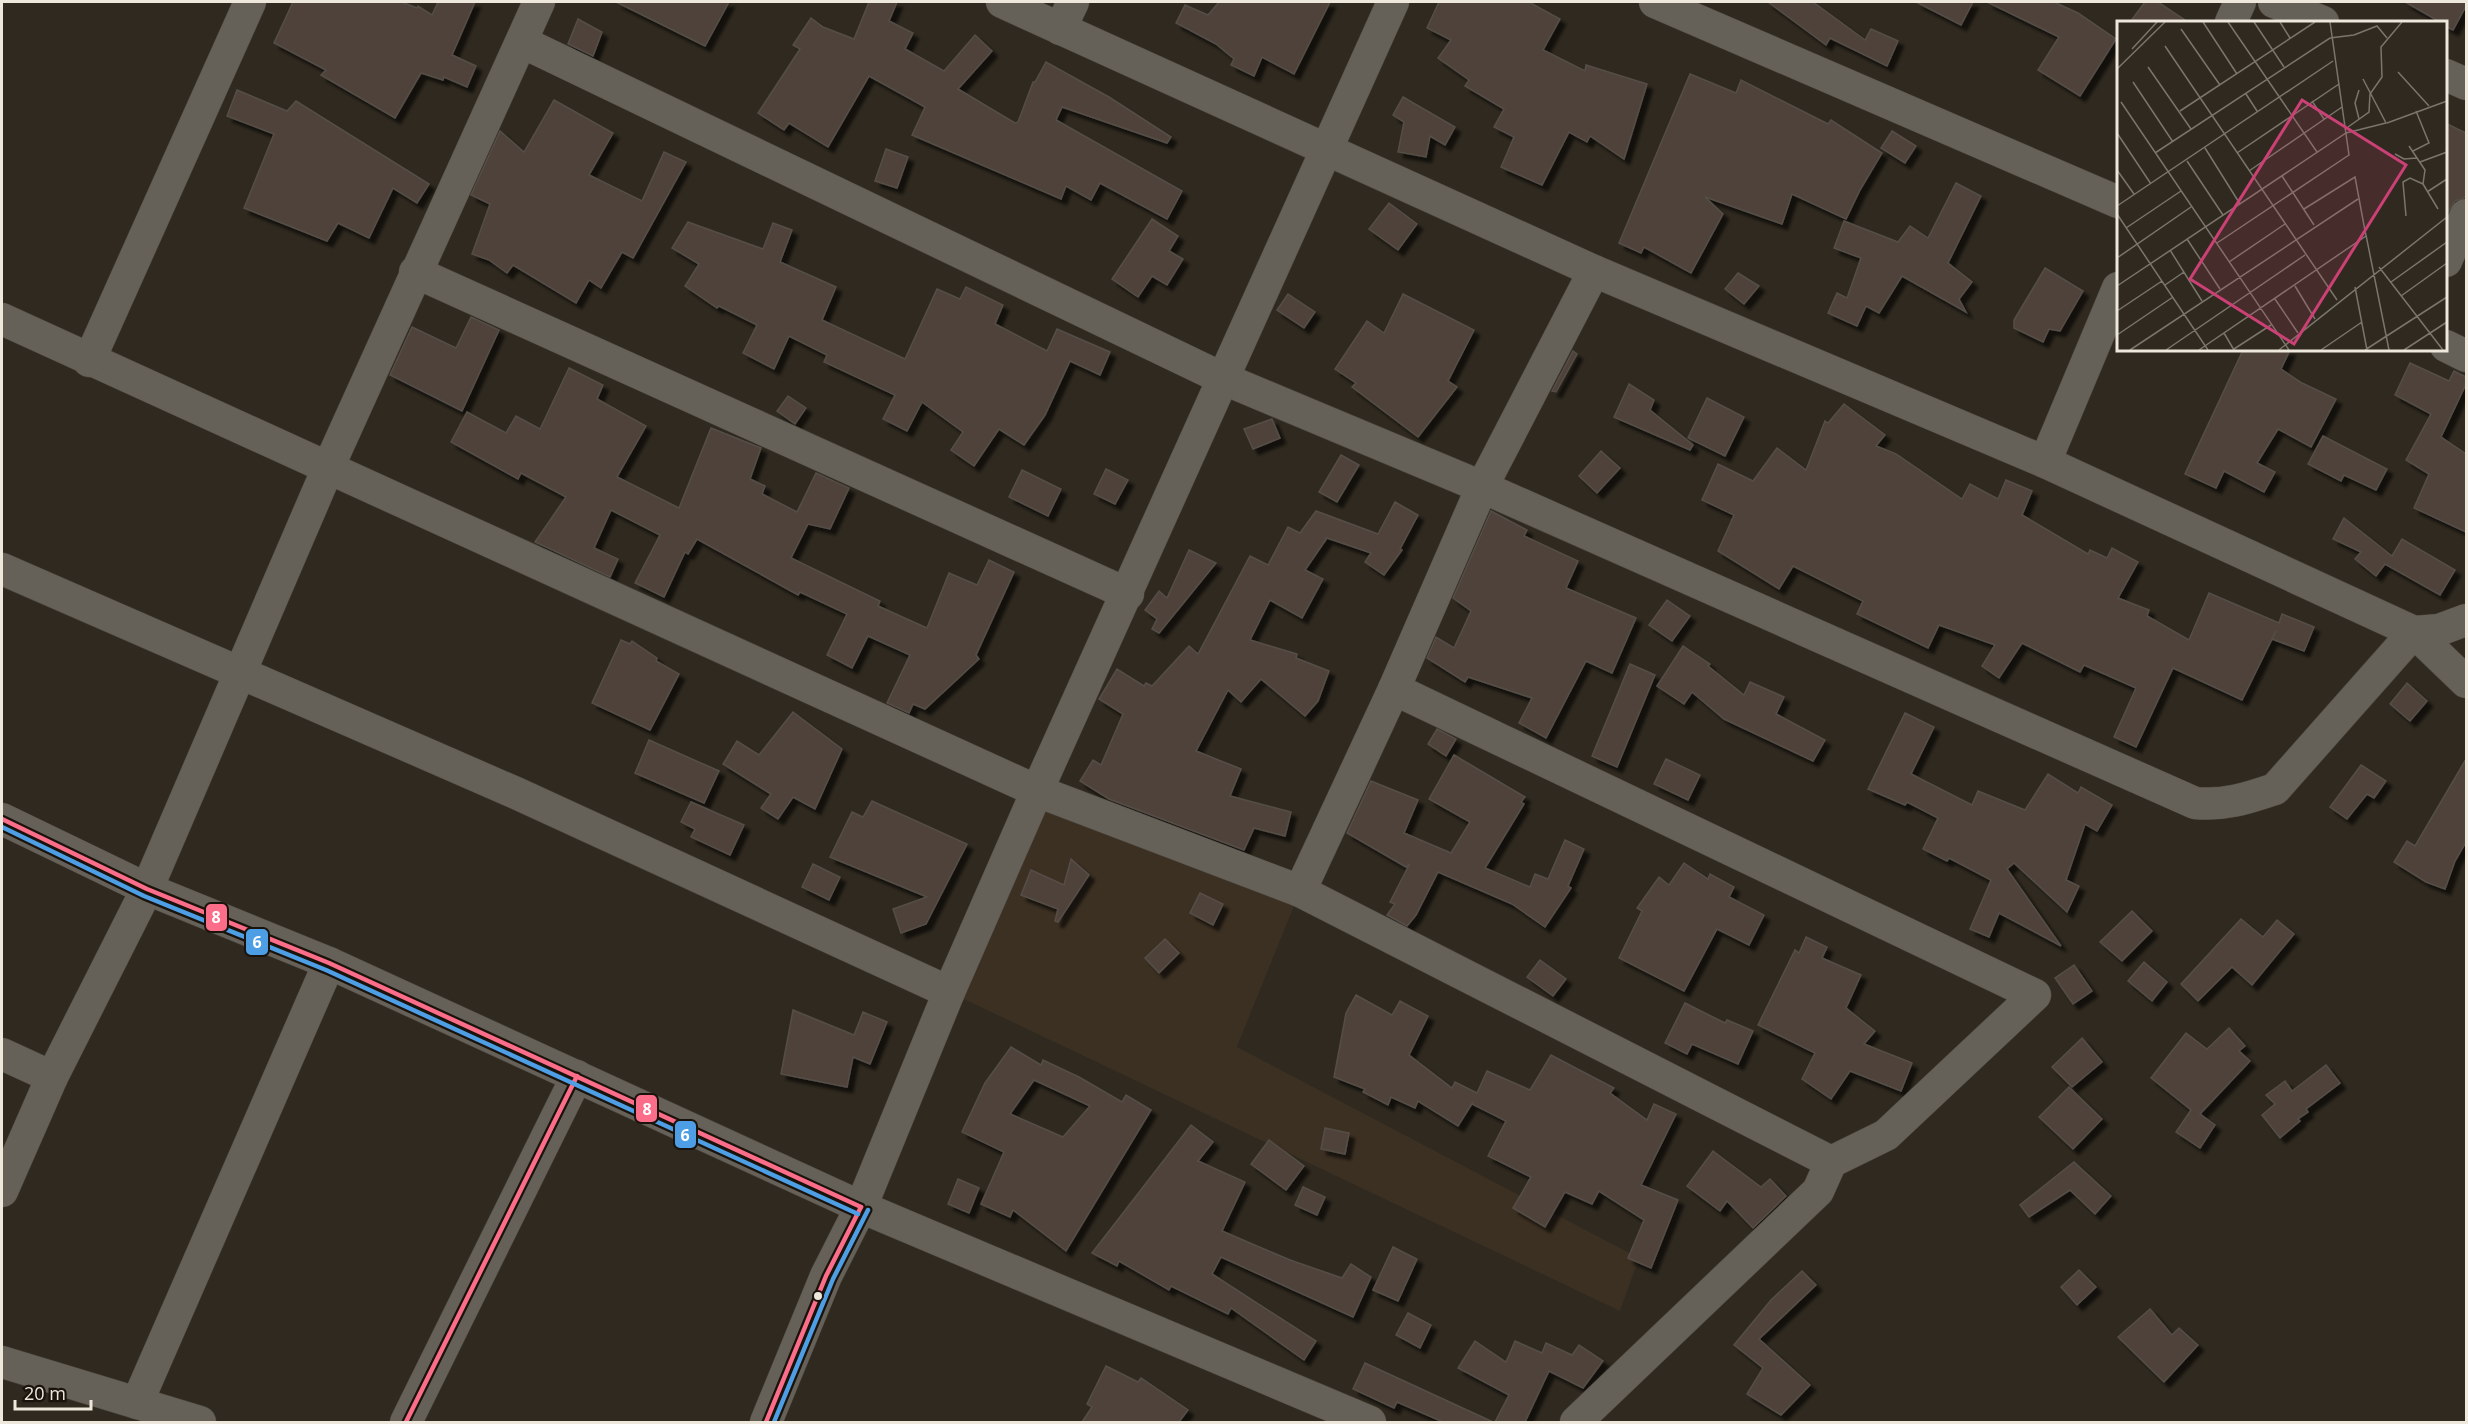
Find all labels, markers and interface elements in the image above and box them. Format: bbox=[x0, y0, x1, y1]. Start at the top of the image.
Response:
inset map bbox=[2117, 21, 2447, 351]
line badge: 8 bbox=[205, 903, 228, 932]
text: 8 bbox=[211, 906, 221, 928]
line badge: 6 bbox=[245, 928, 269, 956]
text: 6 bbox=[252, 931, 262, 953]
line badge: 8 bbox=[635, 1094, 658, 1123]
text: 8 bbox=[642, 1098, 652, 1120]
line badge: 6 bbox=[674, 1120, 697, 1149]
text: 6 bbox=[680, 1124, 690, 1146]
unlabelled marker bbox=[812, 1290, 824, 1302]
scale bar bbox=[15, 1373, 92, 1411]
text: 20 m bbox=[24, 1381, 66, 1405]

